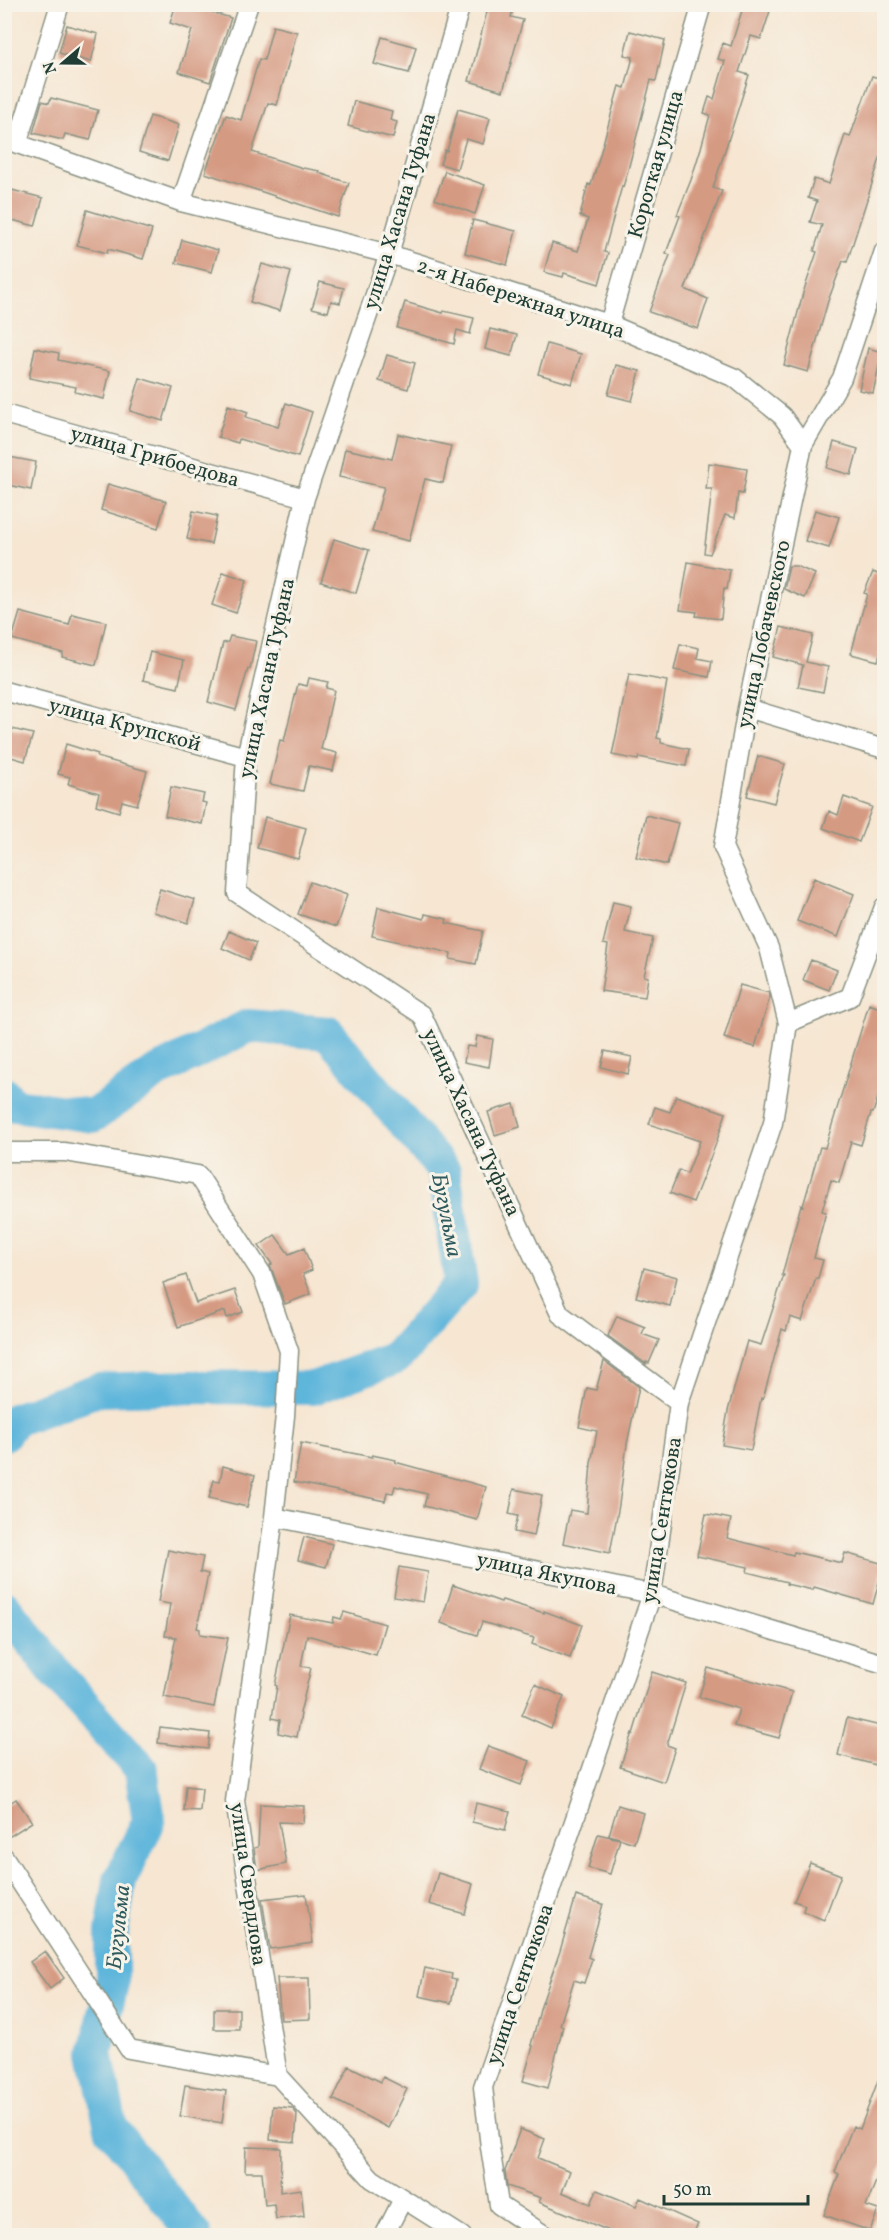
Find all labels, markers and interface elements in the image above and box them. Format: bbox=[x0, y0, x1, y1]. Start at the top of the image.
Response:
north arrow bbox=[33, 33, 93, 93]
text: N bbox=[38, 58, 63, 77]
street label: Короткая улица bbox=[621, 87, 691, 242]
street label: улица Хасана Туфана bbox=[357, 109, 444, 314]
street label: 2-я Набережная улица bbox=[413, 252, 628, 347]
street label: улица Грибоедова bbox=[67, 419, 243, 495]
street label: улица Лобачевского bbox=[730, 537, 799, 731]
street label: улица Хасана Туфана bbox=[232, 575, 303, 781]
street label: улица Крупской bbox=[45, 691, 204, 760]
street label: улица Хасана Туфана bbox=[414, 1024, 527, 1221]
water label: Бугульма bbox=[422, 1171, 469, 1260]
street label: улица Сентюкова bbox=[635, 1435, 690, 1606]
street label: улица Якупова bbox=[474, 1545, 620, 1604]
street label: улица Свердлова bbox=[222, 1801, 273, 1968]
water label: Бугульма bbox=[100, 1883, 139, 1971]
street label: улица Сентюкова bbox=[479, 1900, 562, 2069]
scale bar bbox=[664, 2168, 808, 2206]
text: 50 m bbox=[673, 2178, 712, 2203]

